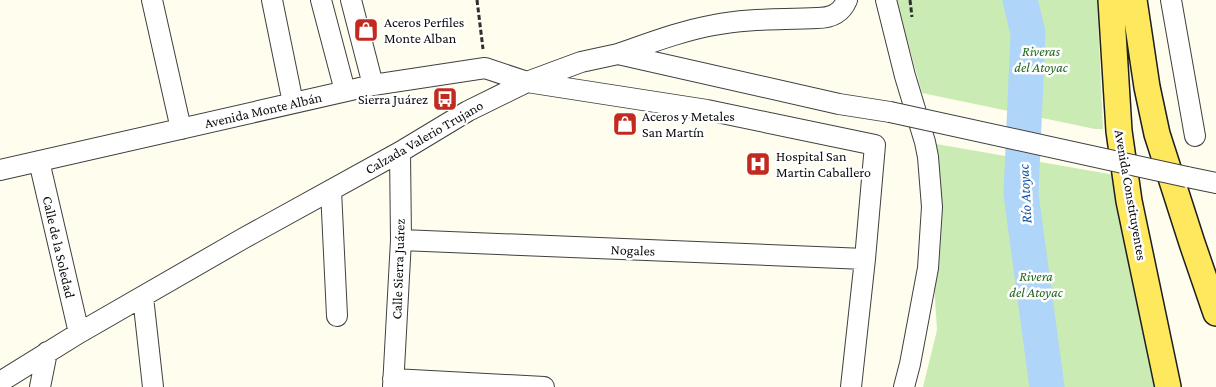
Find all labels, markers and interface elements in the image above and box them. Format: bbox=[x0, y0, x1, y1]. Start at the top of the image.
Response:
place label: Aceros Perfiles Monte Alban bbox=[384, 14, 464, 46]
shop icon: Aceros Perfiles Monte Alban bbox=[353, 17, 379, 43]
park label: Riveras del Atoyac bbox=[1014, 43, 1069, 75]
bus stop icon: Sierra Juárez bbox=[432, 86, 458, 112]
street label: Avenida Monte Albán bbox=[203, 89, 324, 131]
place label: Sierra Juárez bbox=[358, 91, 428, 107]
street label: Calzada Valerio Trujano bbox=[362, 97, 486, 178]
place label: Aceros y Metales San Martín bbox=[642, 108, 735, 140]
shop icon: Aceros y Metales San Martín bbox=[612, 111, 638, 137]
street label: Avenida Constituyentes bbox=[1112, 128, 1150, 262]
place label: Hospital San Martin Caballero bbox=[776, 148, 871, 180]
hospital icon: Hospital San Martin Caballero bbox=[745, 151, 771, 177]
water label: Río Atoyac bbox=[1015, 163, 1036, 224]
street label: Calle de la Soledad bbox=[39, 194, 79, 300]
street label: Calle Sierra Juárez bbox=[388, 218, 408, 320]
street label: Nogales bbox=[610, 241, 656, 259]
park label: Rivera del Atoyac bbox=[1009, 268, 1064, 300]

